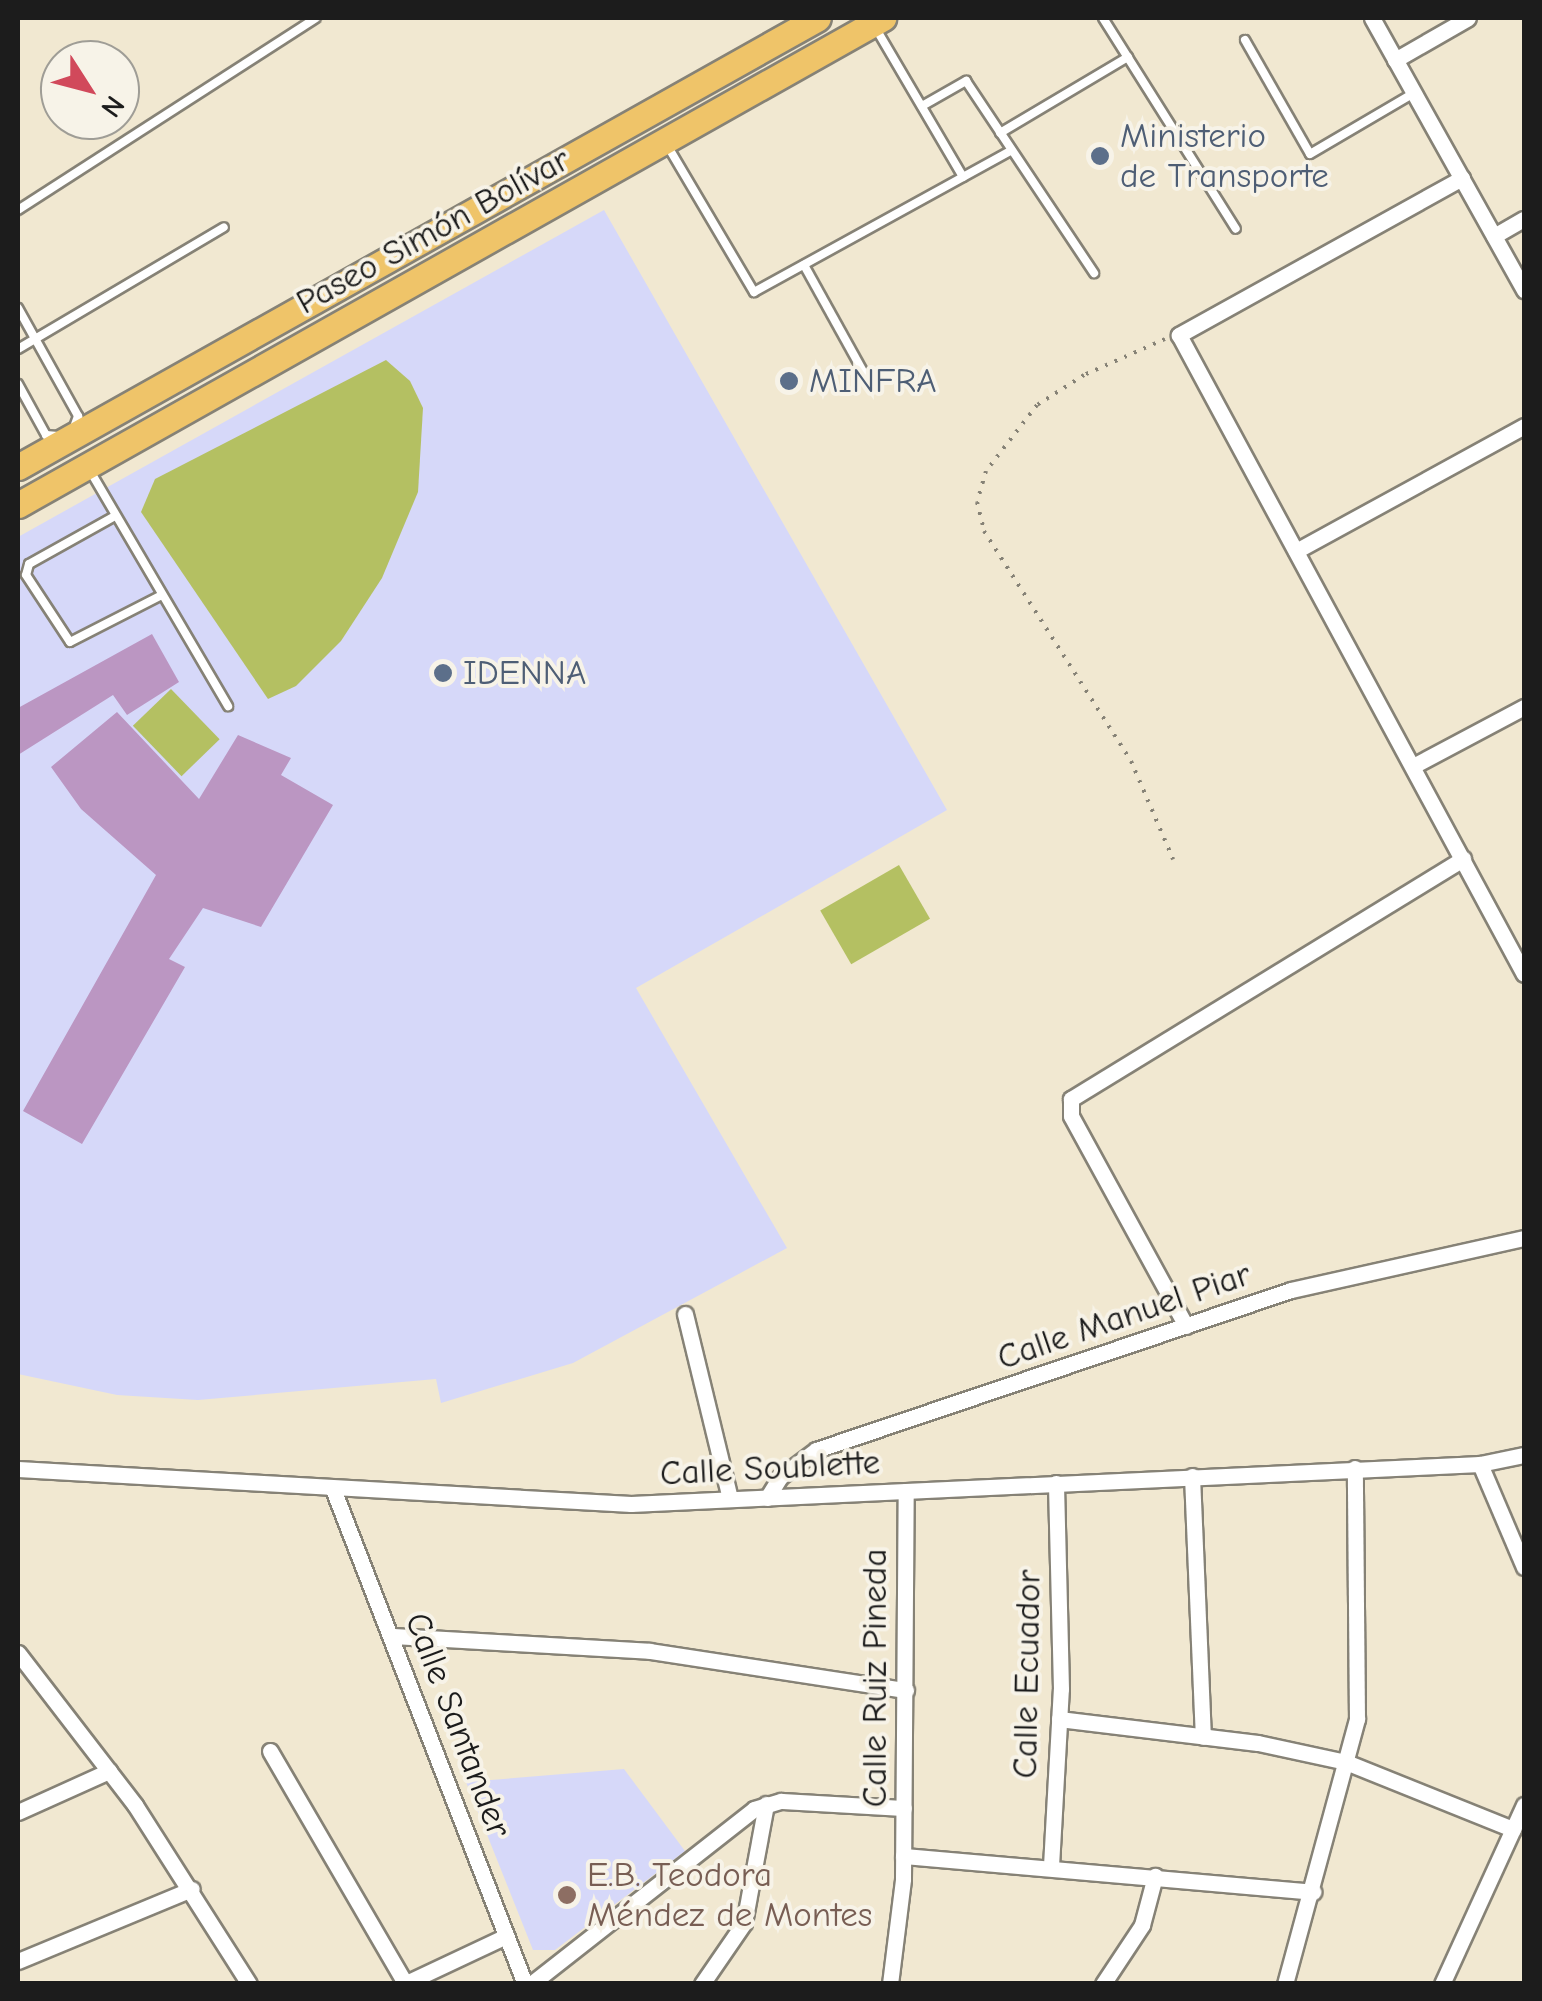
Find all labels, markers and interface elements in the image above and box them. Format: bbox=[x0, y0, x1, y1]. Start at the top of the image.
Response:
north arrow bbox=[40, 40, 140, 140]
text: N bbox=[94, 90, 131, 123]
place label: Ministerio de Transporte bbox=[1120, 115, 1329, 197]
street label: Paseo Simón Bolívar bbox=[289, 138, 577, 324]
marker: Ministerio de Transporte bbox=[1089, 145, 1111, 167]
place label: MINFRA bbox=[809, 360, 936, 402]
marker: MINFRA bbox=[778, 370, 800, 392]
place label: IDENNA bbox=[463, 652, 586, 694]
marker: IDENNA bbox=[432, 662, 454, 684]
street label: Calle Manuel Piar bbox=[992, 1253, 1256, 1379]
street label: Calle Soublette bbox=[659, 1441, 881, 1495]
street label: Calle Ruiz Pineda bbox=[854, 1549, 896, 1807]
street label: Calle Ecuador bbox=[1004, 1569, 1050, 1779]
street label: Calle Santander bbox=[396, 1607, 520, 1843]
place label: E.B. Teodora Méndez de Montes bbox=[587, 1854, 872, 1936]
marker: E.B. Teodora Méndez de Montes bbox=[556, 1884, 578, 1906]

